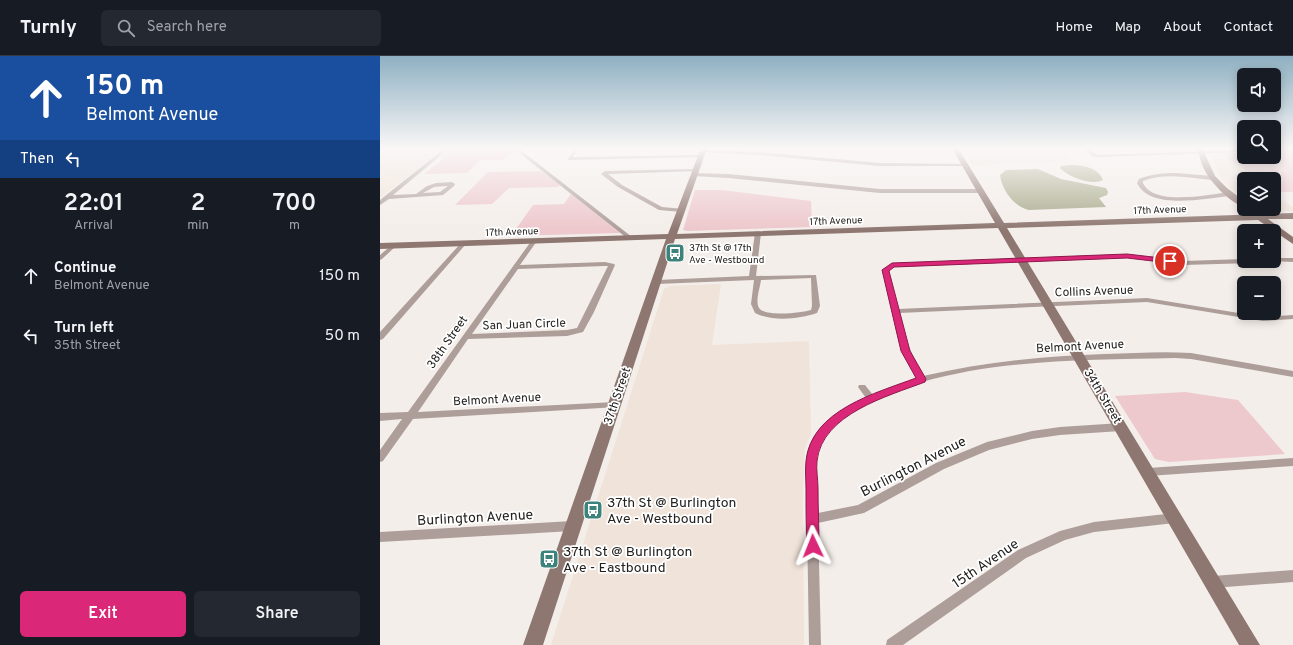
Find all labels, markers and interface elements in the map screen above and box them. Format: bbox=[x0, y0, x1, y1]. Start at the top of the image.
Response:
search box bbox=[101, 10, 381, 46]
text: Turnly bbox=[20, 16, 77, 40]
icon: search bbox=[115, 17, 137, 39]
text: Search here bbox=[147, 18, 227, 37]
text: Home bbox=[1056, 19, 1093, 36]
text: Map bbox=[1115, 19, 1141, 36]
text: About bbox=[1163, 19, 1202, 36]
text: Contact bbox=[1224, 19, 1273, 36]
map controls bbox=[1237, 68, 1281, 320]
button: sound bbox=[1237, 68, 1281, 112]
text: 150 m bbox=[86, 69, 164, 105]
icon: ahead bbox=[20, 72, 72, 124]
text: Belmont Avenue bbox=[86, 104, 218, 127]
button: search bbox=[1237, 120, 1281, 164]
icon: left bbox=[62, 148, 84, 170]
text: Then bbox=[20, 150, 54, 169]
button: layers bbox=[1237, 172, 1281, 216]
text: 22:01 bbox=[64, 189, 124, 219]
text: 2 bbox=[191, 189, 205, 219]
text: 700 bbox=[273, 189, 316, 219]
street label: 17th Avenue bbox=[1133, 203, 1187, 218]
street label: 17th Avenue bbox=[809, 214, 863, 229]
text: Arrival bbox=[74, 218, 113, 234]
text: min bbox=[187, 218, 209, 234]
text: m bbox=[289, 218, 300, 234]
button: + bbox=[1237, 224, 1281, 268]
street label: 17th Avenue bbox=[485, 225, 539, 240]
bus stop icon: 37th St @ 17th Ave - Westbound bbox=[664, 242, 686, 264]
place label: 37th St @ 17th Ave - Westbound bbox=[689, 242, 764, 267]
pin bbox=[1153, 244, 1187, 278]
icon: arrive bbox=[1159, 250, 1181, 272]
text: Continue bbox=[54, 259, 116, 278]
icon: ahead bbox=[20, 265, 42, 287]
text: 150 m bbox=[319, 267, 360, 286]
button: − bbox=[1237, 276, 1281, 320]
text: Belmont Avenue bbox=[54, 278, 149, 294]
street label: Collins Avenue bbox=[1054, 283, 1134, 301]
street label: 38th Street bbox=[424, 313, 472, 372]
street label: San Juan Circle bbox=[482, 316, 566, 334]
text: Turn left bbox=[54, 319, 114, 338]
icon: left bbox=[20, 325, 42, 347]
text: 50 m bbox=[325, 327, 360, 346]
street label: Belmont Avenue bbox=[1036, 337, 1124, 357]
text: 35th Street bbox=[54, 338, 121, 354]
street label: 37th Street bbox=[601, 365, 635, 427]
street label: 34th Street bbox=[1079, 366, 1125, 427]
street label: Belmont Avenue bbox=[453, 390, 541, 410]
street label: Burlington Avenue bbox=[858, 433, 969, 501]
place label: 37th St @ Burlington Ave - Westbound bbox=[607, 495, 736, 528]
bus stop icon: 37th St @ Burlington Ave - Westbound bbox=[582, 499, 604, 521]
street label: Burlington Avenue bbox=[417, 507, 533, 530]
position arrow bbox=[792, 525, 834, 567]
street label: 15th Avenue bbox=[949, 536, 1022, 593]
place label: 37th St @ Burlington Ave - Eastbound bbox=[563, 544, 692, 577]
bus stop icon: 37th St @ Burlington Ave - Eastbound bbox=[538, 548, 560, 570]
button: Exit bbox=[20, 591, 186, 637]
button: Share bbox=[194, 591, 360, 637]

